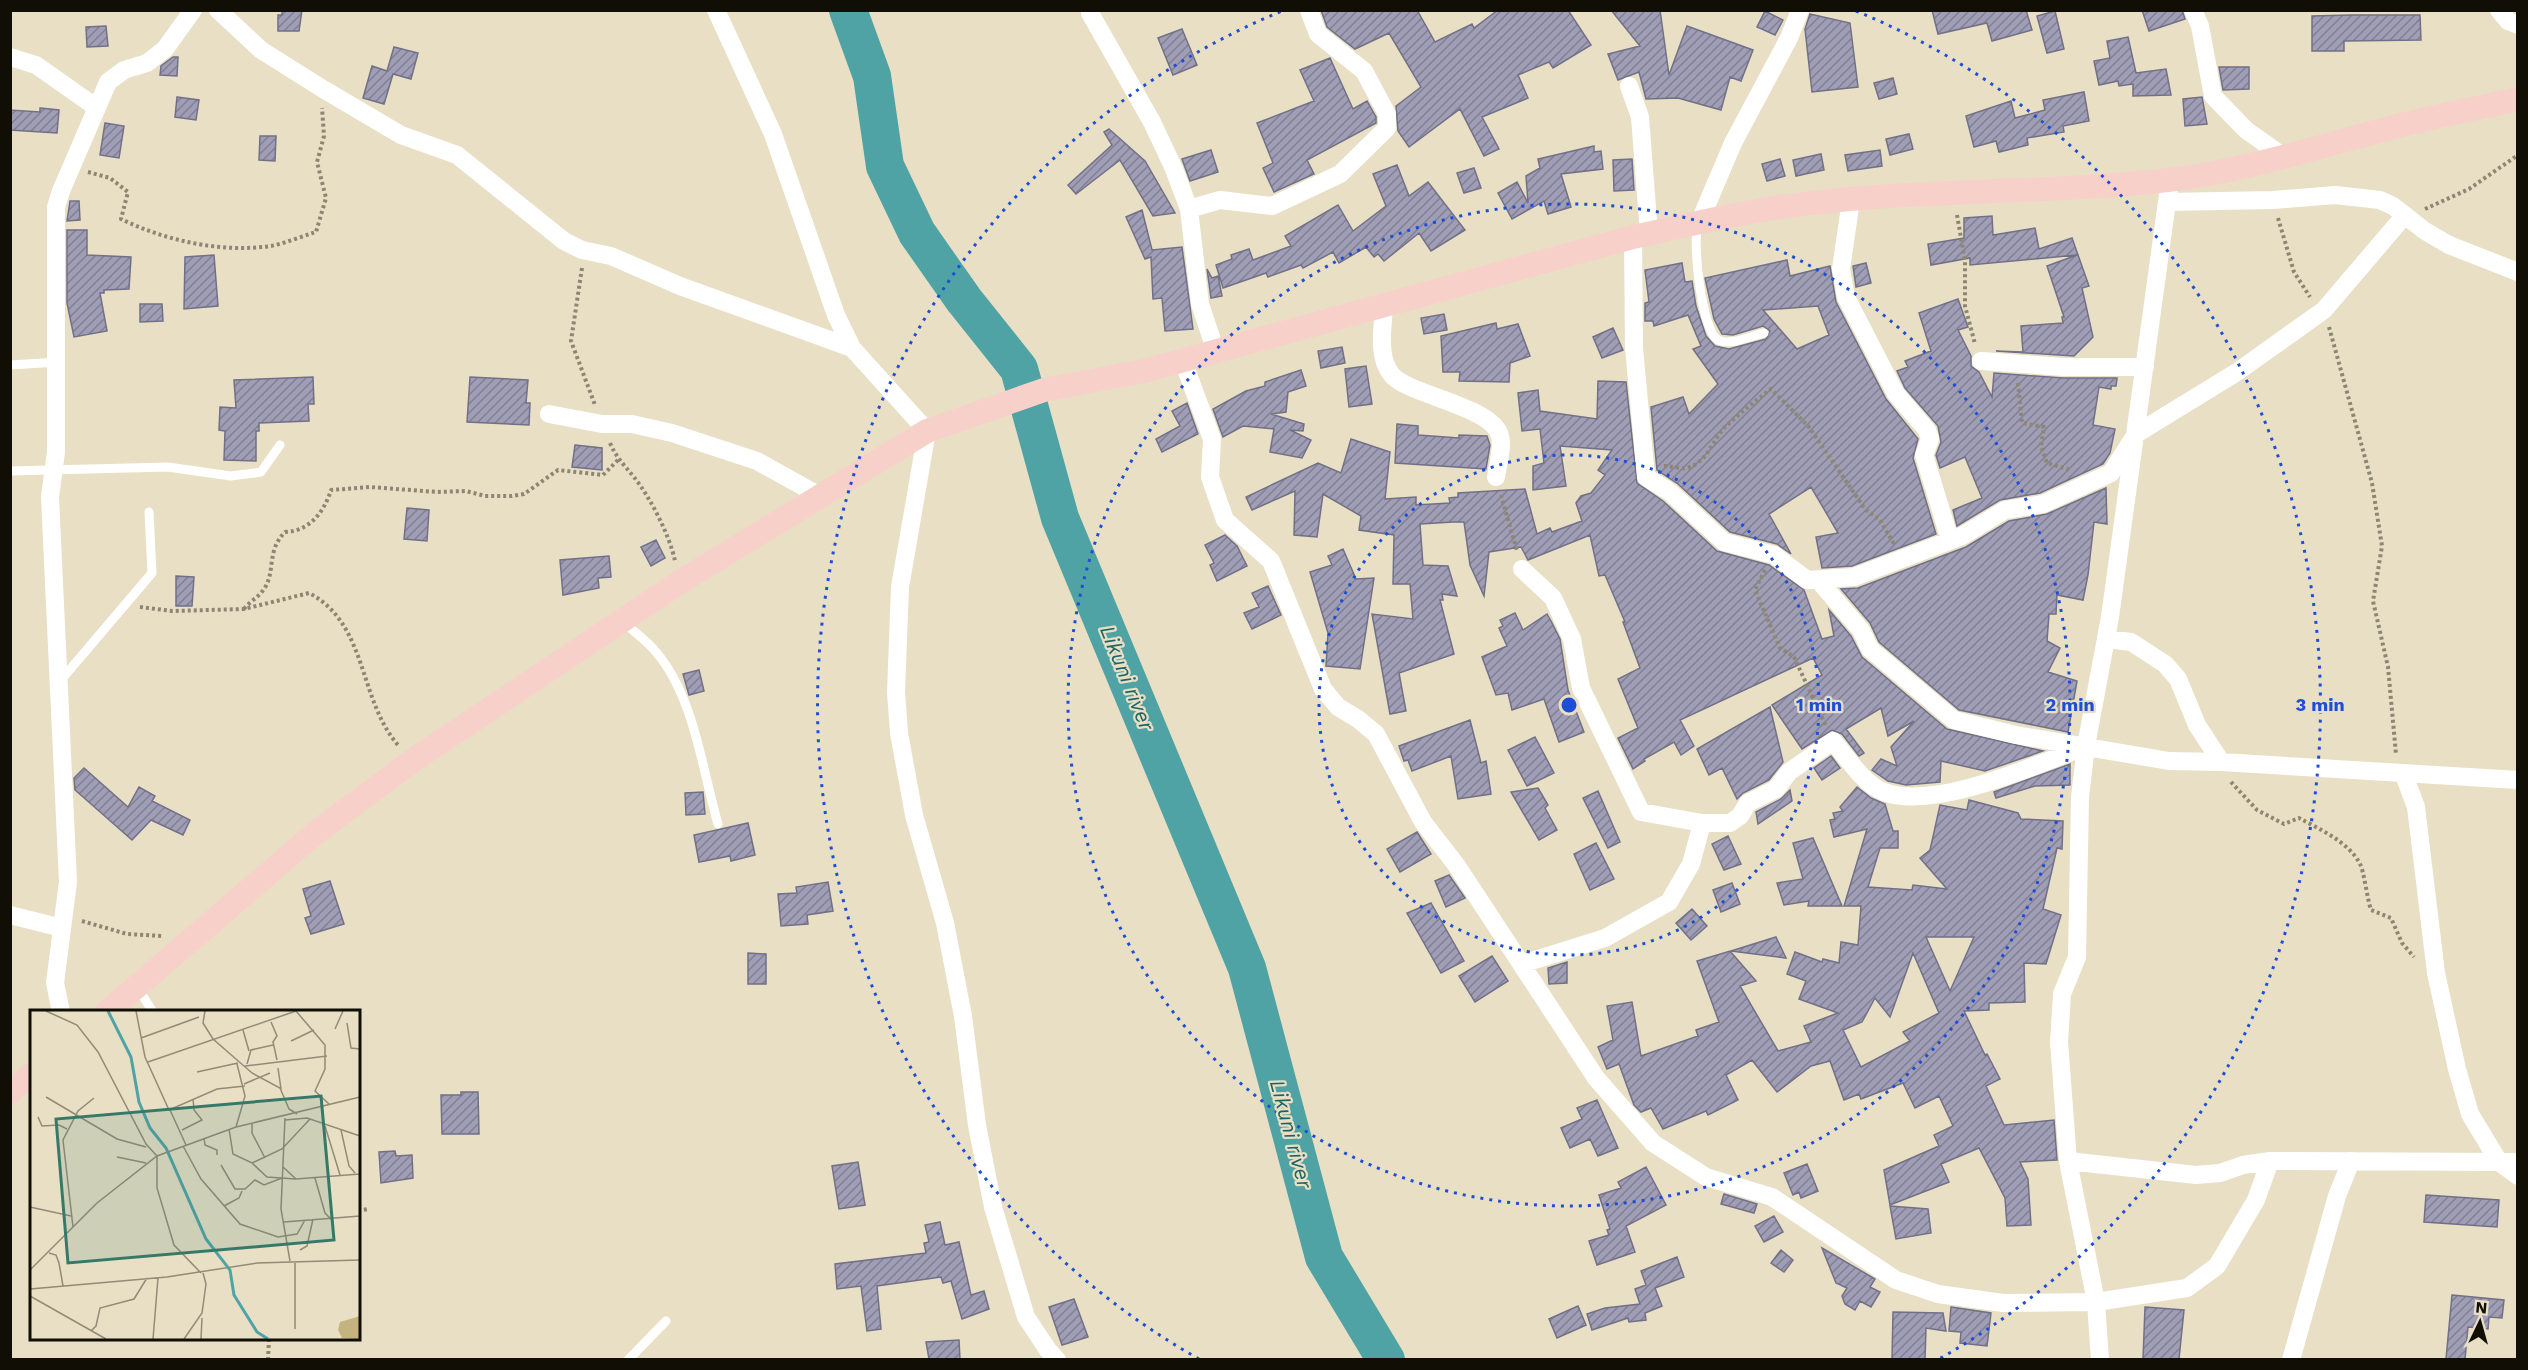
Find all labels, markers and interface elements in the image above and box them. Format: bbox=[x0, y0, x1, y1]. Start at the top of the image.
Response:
water label: Likuni river bbox=[1095, 622, 1160, 735]
text: 1 min bbox=[1796, 694, 1842, 715]
text: 2 min bbox=[2045, 694, 2095, 715]
text: 3 min bbox=[2295, 694, 2345, 715]
centre of rings bbox=[1559, 695, 1579, 715]
inset map bbox=[30, 1010, 360, 1340]
water label: Likuni river bbox=[1265, 1077, 1318, 1192]
north arrow bbox=[2450, 1292, 2510, 1352]
text: N bbox=[2475, 1298, 2488, 1318]

